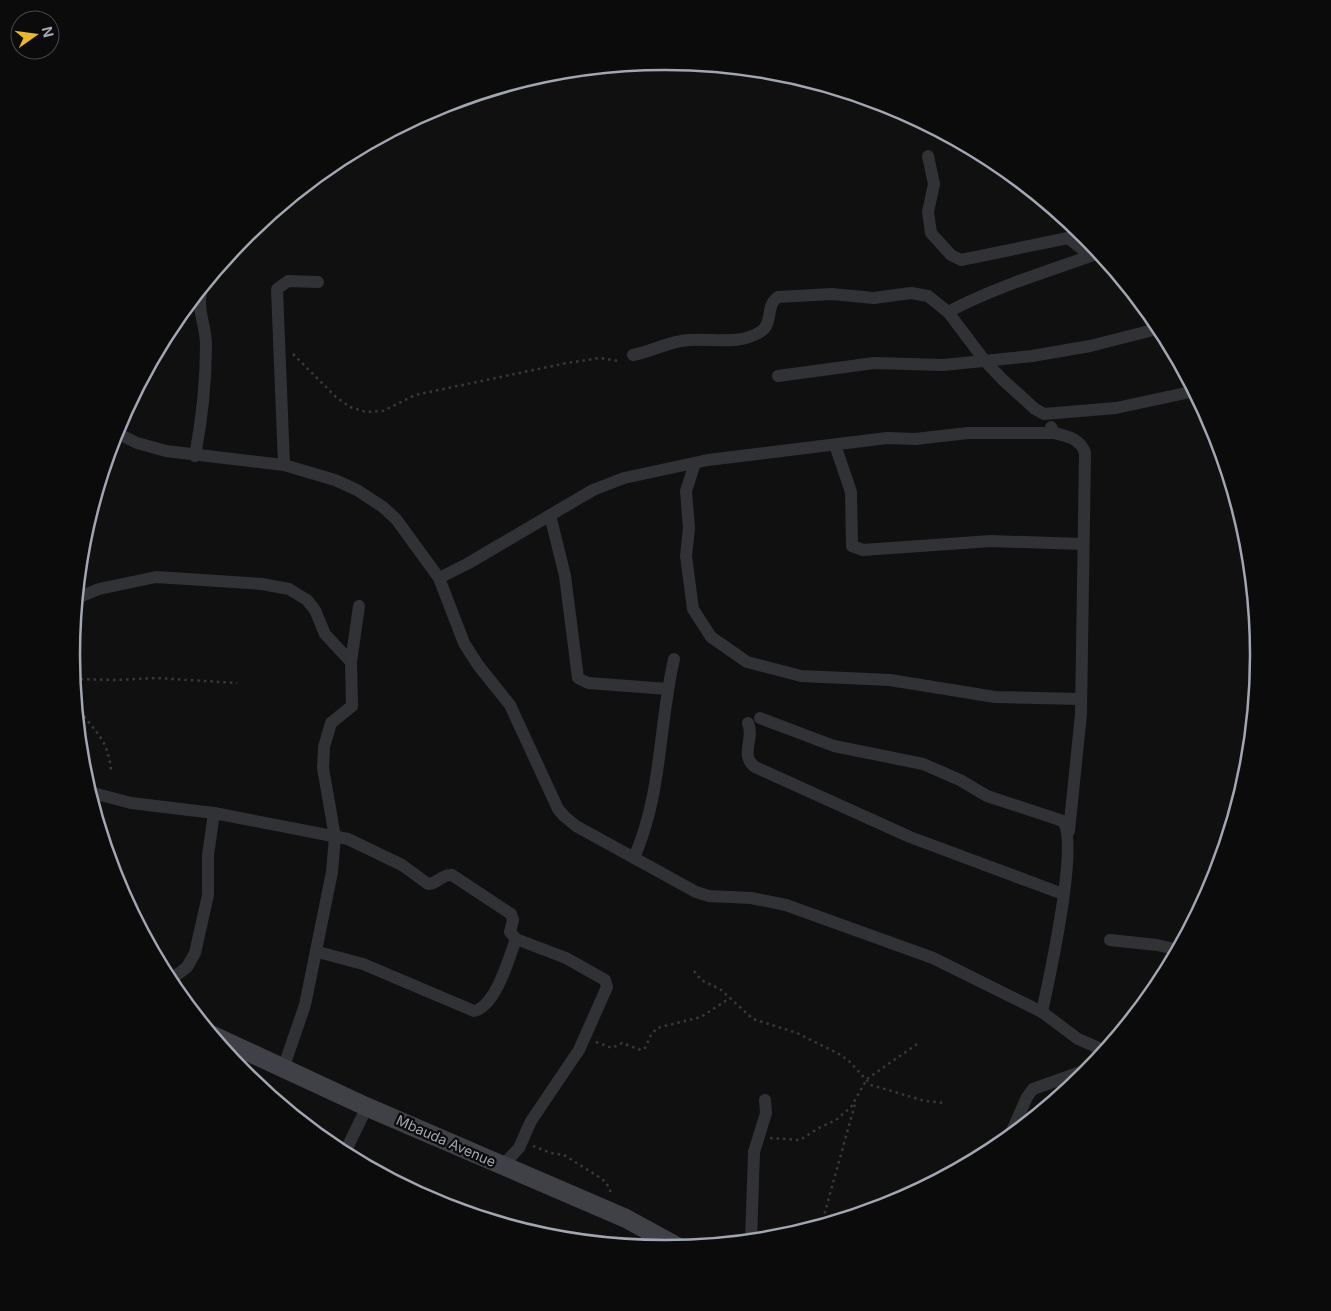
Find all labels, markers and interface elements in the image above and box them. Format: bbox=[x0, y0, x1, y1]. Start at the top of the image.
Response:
north arrow bbox=[10, 10, 60, 60]
text: N bbox=[39, 25, 58, 39]
street label: Mbauda Avenue bbox=[394, 1111, 499, 1170]

